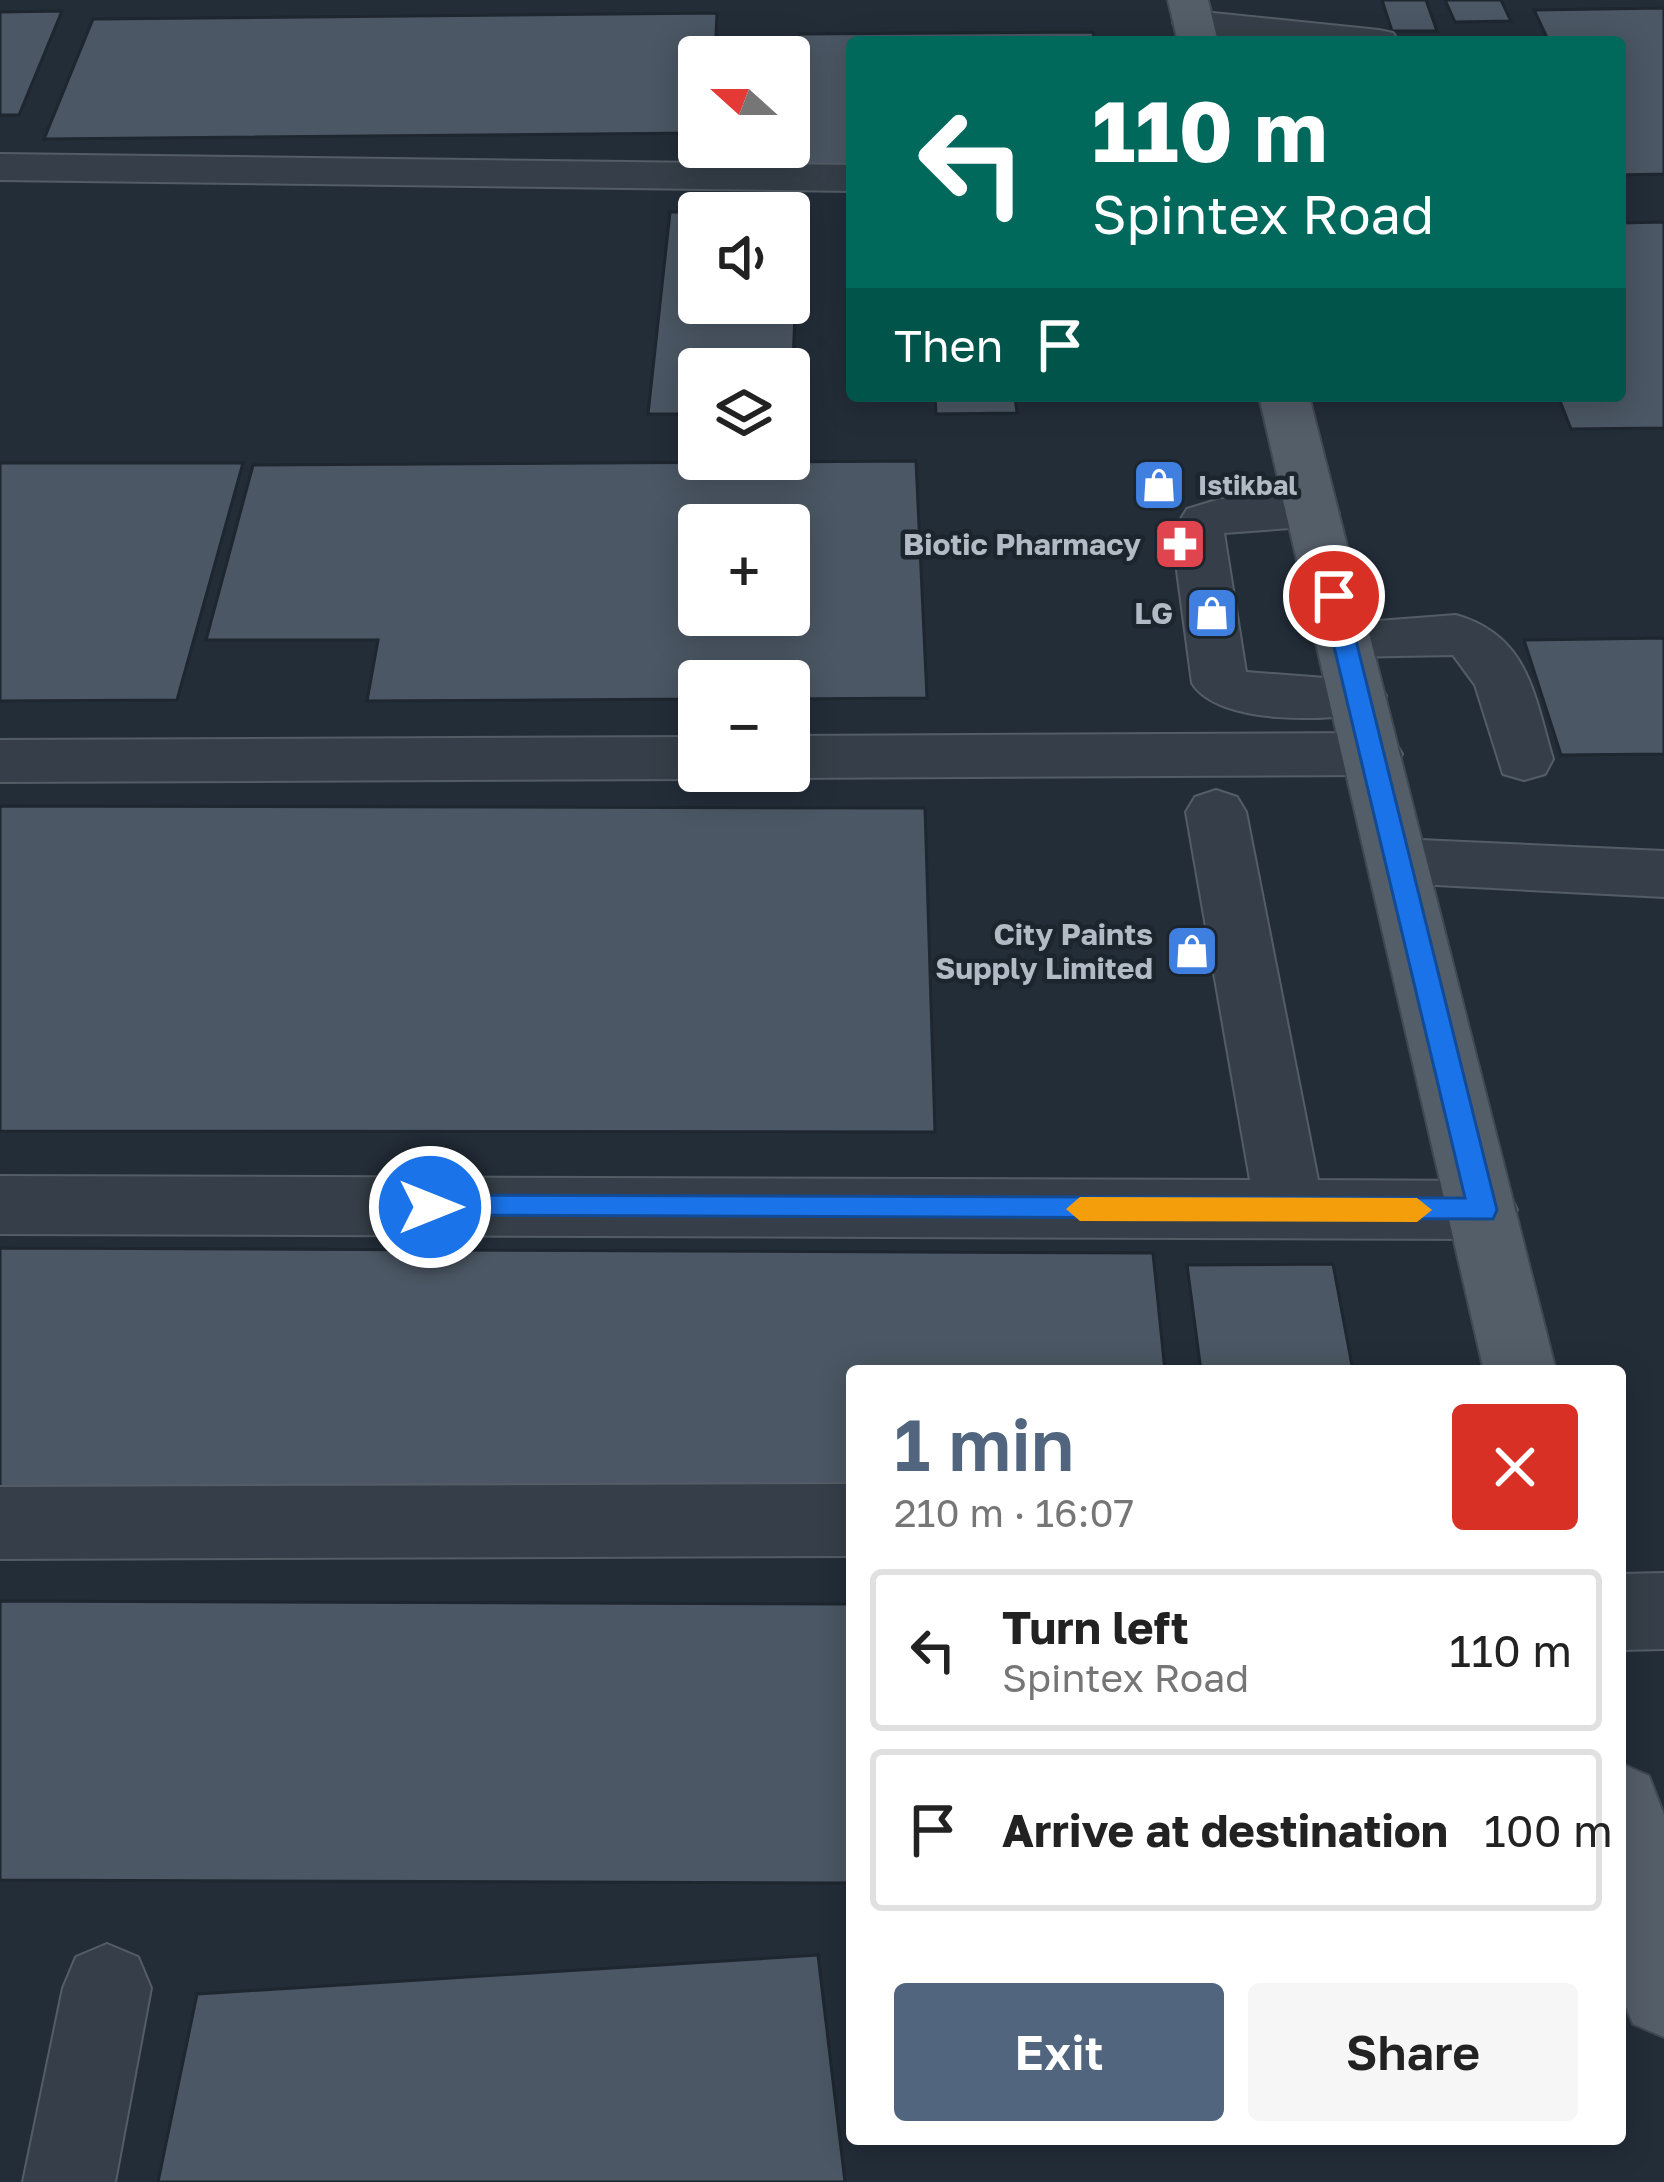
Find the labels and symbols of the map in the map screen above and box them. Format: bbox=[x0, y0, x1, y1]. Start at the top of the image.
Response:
north arrow bbox=[678, 36, 810, 168]
shop icon: Istikbal bbox=[1131, 457, 1187, 513]
place label: Istikbal bbox=[1198, 469, 1297, 501]
pharmacy icon: Biotic Pharmacy bbox=[1152, 516, 1208, 572]
place label: Biotic Pharmacy bbox=[903, 526, 1141, 562]
pin bbox=[1283, 545, 1385, 647]
shop icon: LG bbox=[1184, 585, 1240, 641]
place label: LG bbox=[1134, 595, 1173, 631]
place label: City Paints Supply Limited bbox=[935, 916, 1153, 986]
shop icon: City Paints Supply Limited bbox=[1164, 923, 1220, 979]
position arrow bbox=[367, 1144, 493, 1270]

